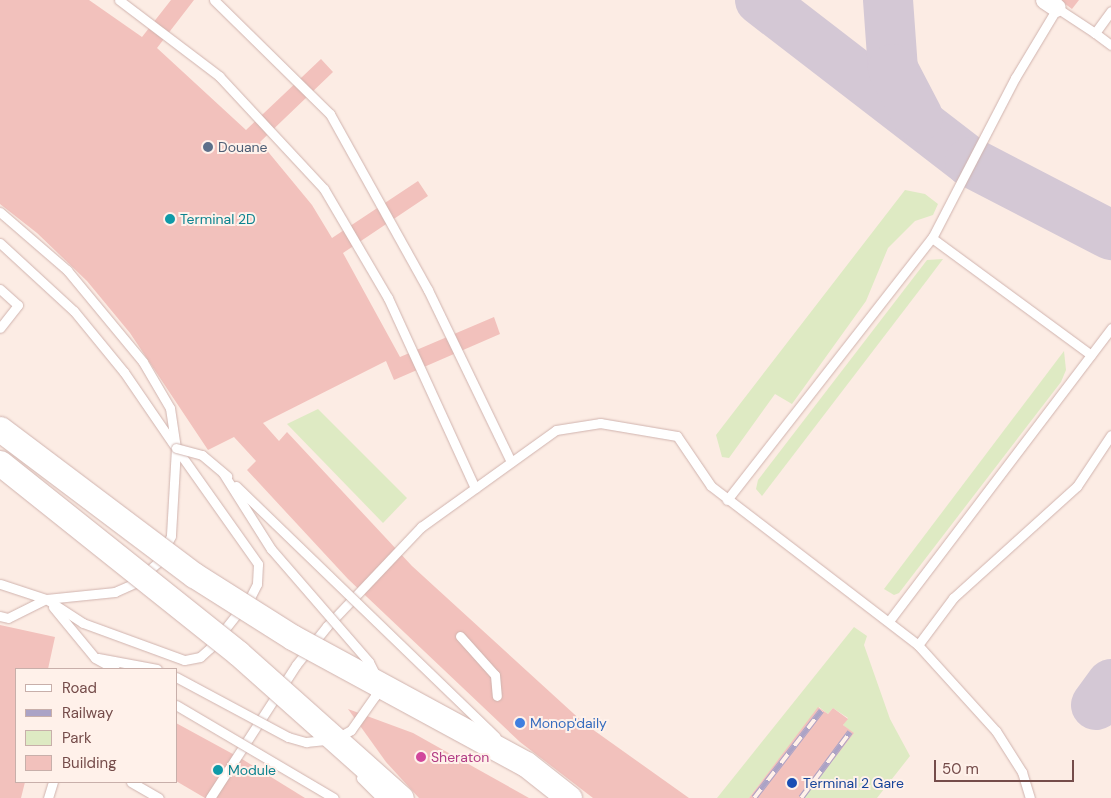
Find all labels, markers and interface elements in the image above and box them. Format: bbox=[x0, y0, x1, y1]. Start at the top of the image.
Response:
place label: Douane bbox=[218, 139, 268, 155]
marker: Douane bbox=[202, 141, 214, 153]
place label: Terminal 2D bbox=[180, 211, 256, 227]
marker: Terminal 2D bbox=[164, 213, 176, 225]
legend bbox=[15, 668, 178, 783]
text: Road bbox=[62, 678, 97, 698]
text: Railway bbox=[62, 703, 113, 723]
place label: Monop'daily bbox=[530, 715, 607, 731]
marker: Monop'daily bbox=[514, 717, 526, 729]
text: Park bbox=[62, 728, 92, 748]
place label: Sheraton bbox=[431, 749, 489, 765]
scale bar bbox=[936, 750, 1076, 782]
marker: Sheraton bbox=[415, 751, 427, 763]
text: Building bbox=[62, 753, 117, 773]
text: 50 m bbox=[942, 759, 979, 779]
place label: Module bbox=[228, 762, 276, 778]
marker: Module bbox=[212, 764, 224, 776]
place label: Terminal 2 Gare bbox=[803, 775, 904, 791]
marker: Terminal 2 Gare bbox=[785, 776, 799, 790]

